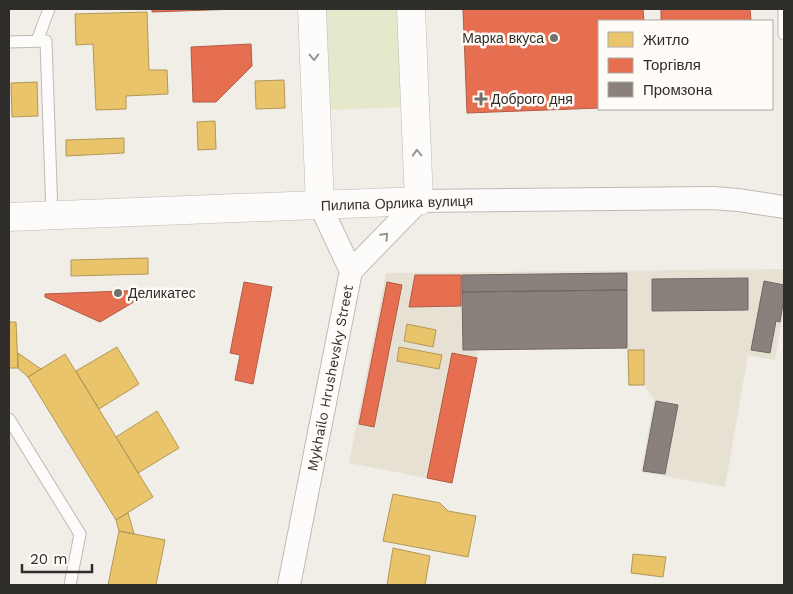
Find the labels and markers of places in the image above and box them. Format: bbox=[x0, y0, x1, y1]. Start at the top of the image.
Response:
place label: Марка вкуса bbox=[462, 30, 544, 46]
marker: Марка вкуса bbox=[548, 32, 560, 44]
place label: Доброго дня bbox=[491, 91, 573, 107]
marker: Доброго дня bbox=[475, 93, 487, 105]
place label: Деликатес bbox=[128, 285, 196, 301]
marker: Деликатес bbox=[112, 287, 124, 299]

